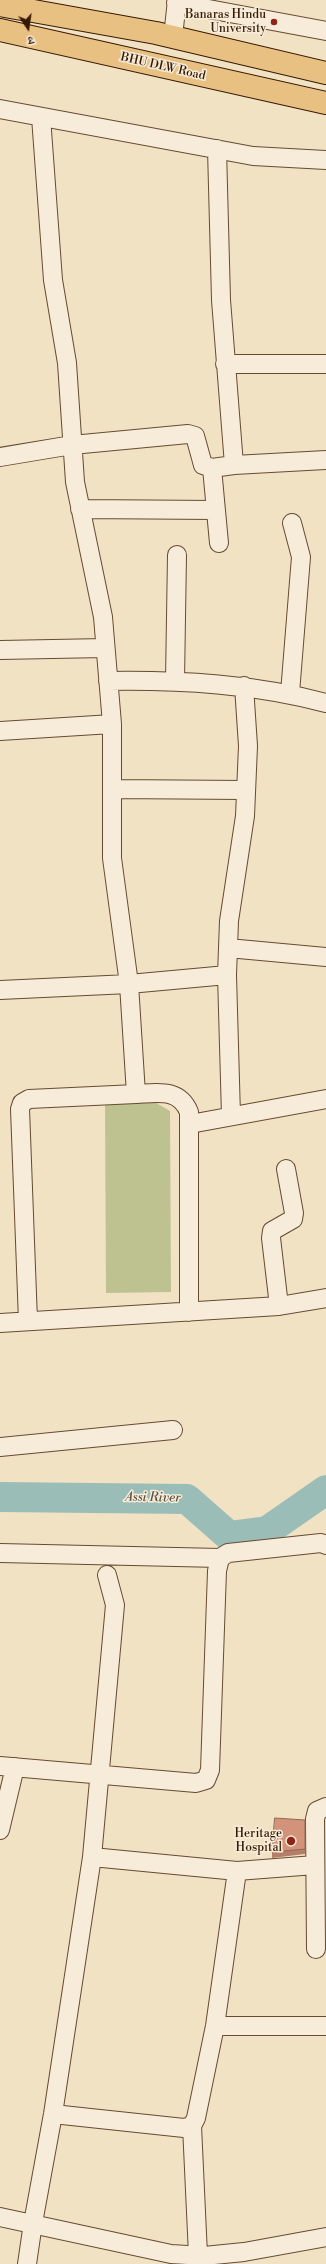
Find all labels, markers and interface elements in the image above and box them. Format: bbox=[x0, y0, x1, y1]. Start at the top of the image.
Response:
north arrow bbox=[8, 8, 48, 48]
place label: Banaras Hindu University bbox=[185, 8, 266, 36]
marker: Banaras Hindu University bbox=[269, 17, 279, 27]
text: उ bbox=[26, 32, 35, 47]
street label: BHU DLW Road bbox=[119, 50, 207, 84]
water label: Assi River bbox=[125, 1490, 181, 1506]
place label: Heritage Hospital bbox=[234, 1827, 282, 1855]
marker: Heritage Hospital bbox=[285, 1835, 297, 1847]

